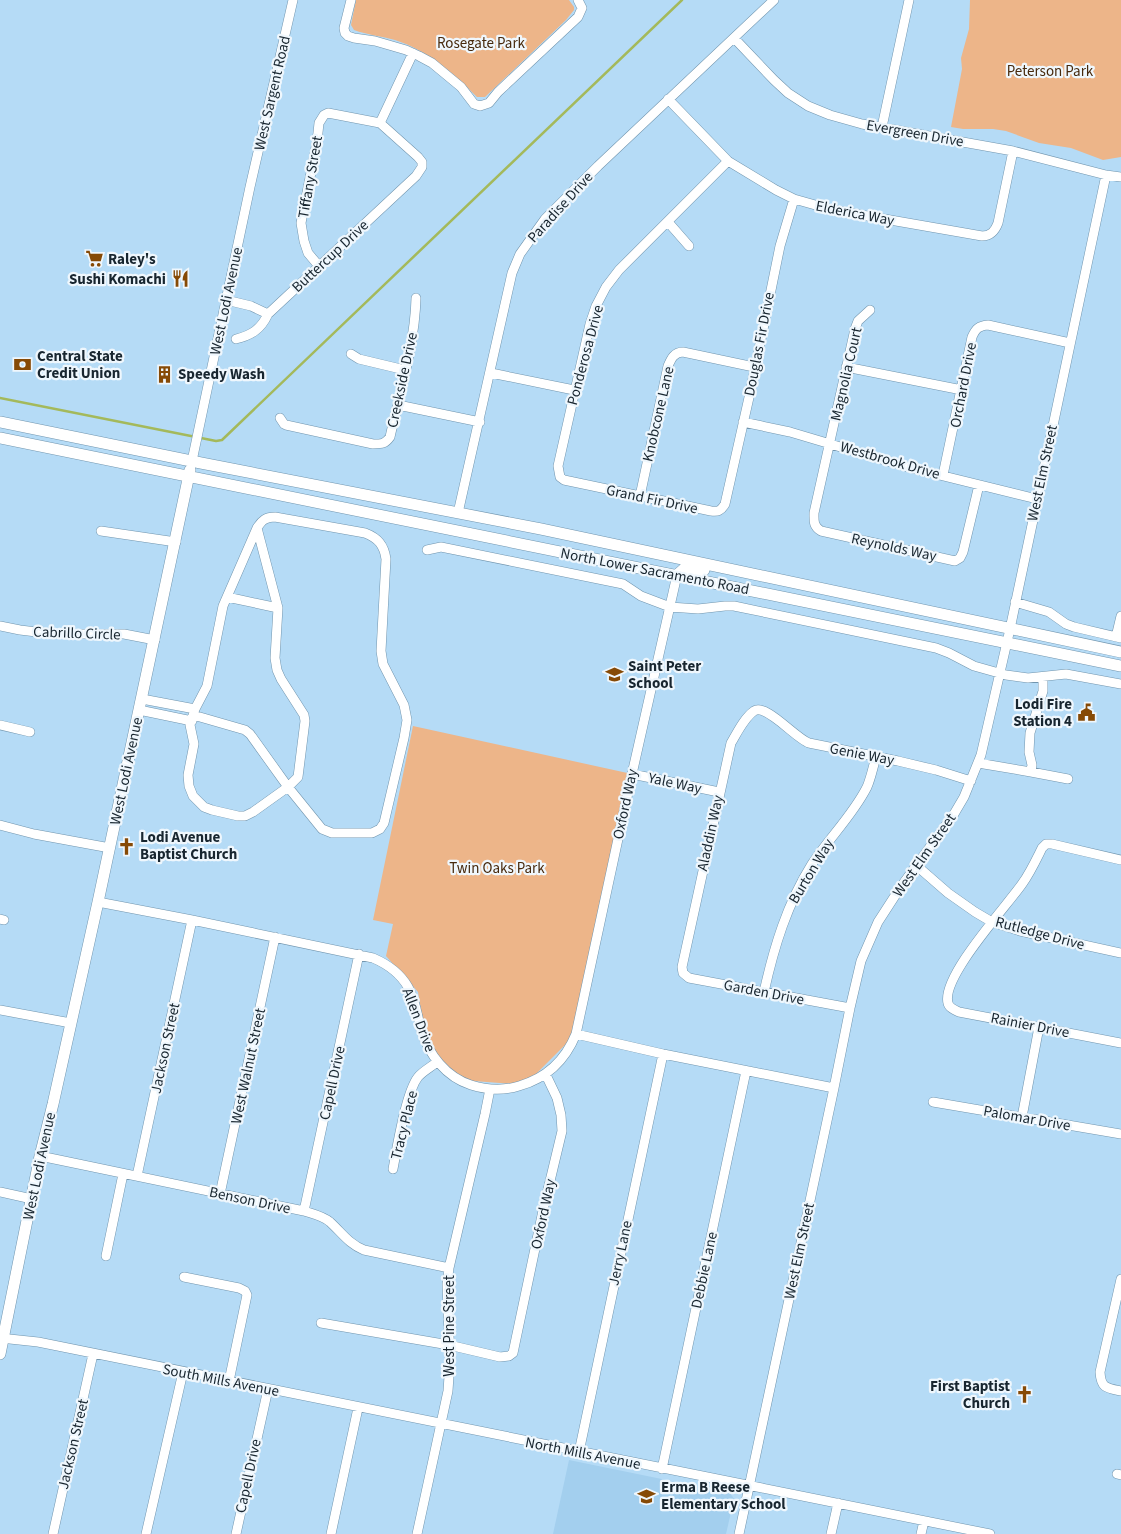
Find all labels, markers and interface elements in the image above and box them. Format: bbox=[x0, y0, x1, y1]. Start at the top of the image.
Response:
park label: Rosegate Park bbox=[437, 33, 526, 54]
street label: West Sargent Road bbox=[249, 34, 296, 153]
park label: Peterson Park bbox=[1007, 61, 1094, 82]
street label: Evergreen Drive bbox=[865, 115, 965, 152]
street label: Tiffany Street bbox=[293, 134, 328, 220]
street label: Paradise Drive bbox=[523, 167, 598, 247]
street label: Elderica Way bbox=[814, 196, 896, 231]
street label: Buttercup Drive bbox=[287, 215, 373, 297]
street label: West Lodi Avenue bbox=[205, 245, 248, 357]
supermarket icon: Raley's bbox=[84, 249, 104, 269]
place label: Raley's bbox=[108, 249, 156, 270]
place label: Sushi Komachi bbox=[69, 269, 166, 290]
restaurant icon: Sushi Komachi bbox=[170, 269, 190, 289]
street label: Douglas Fir Drive bbox=[739, 290, 780, 398]
street label: Ponderosa Drive bbox=[562, 303, 609, 407]
street label: Magnolia Court bbox=[826, 325, 867, 423]
street label: Creekside Drive bbox=[382, 330, 423, 430]
street label: Orchard Drive bbox=[945, 341, 982, 430]
place label: Central State Credit Union bbox=[37, 346, 123, 384]
bank icon: Central State Credit Union bbox=[13, 355, 33, 375]
building icon: Speedy Wash bbox=[154, 364, 174, 384]
place label: Speedy Wash bbox=[178, 364, 265, 385]
street label: Knobcone Lane bbox=[637, 364, 680, 464]
street label: West Elm Street bbox=[1022, 423, 1063, 523]
street label: Westbrook Drive bbox=[838, 436, 942, 485]
street label: Grand Fir Drive bbox=[604, 480, 700, 519]
street label: Reynolds Way bbox=[849, 528, 939, 567]
street label: North Lower Sacramento Road bbox=[559, 543, 751, 600]
street label: Cabrillo Circle bbox=[33, 621, 121, 646]
place label: Saint Peter School bbox=[628, 656, 701, 694]
school or university icon: Saint Peter School bbox=[604, 665, 624, 685]
place label: Lodi Fire Station 4 bbox=[1013, 694, 1072, 732]
public building icon: Lodi Fire Station 4 bbox=[1076, 703, 1096, 723]
street label: West Lodi Avenue bbox=[105, 715, 148, 827]
street label: Genie Way bbox=[828, 738, 896, 771]
street label: Oxford Way bbox=[608, 767, 643, 841]
street label: Yale Way bbox=[645, 767, 704, 799]
street label: Aladdin Way bbox=[692, 793, 729, 873]
street label: West Elm Street bbox=[888, 809, 961, 901]
place label: Lodi Avenue Baptist Church bbox=[140, 827, 237, 865]
street label: Burton Way bbox=[784, 835, 839, 908]
church icon: Lodi Avenue Baptist Church bbox=[116, 836, 136, 856]
park label: Twin Oaks Park bbox=[449, 858, 545, 879]
street label: Rutledge Drive bbox=[993, 911, 1087, 955]
street label: Garden Drive bbox=[722, 974, 806, 1011]
street label: Allen Drive bbox=[397, 985, 440, 1055]
street label: Jackson Street bbox=[146, 1001, 185, 1095]
street label: West Walnut Street bbox=[226, 1006, 271, 1126]
street label: Rainier Drive bbox=[989, 1008, 1071, 1043]
street label: Capell Drive bbox=[314, 1044, 351, 1122]
street label: Tracy Place bbox=[386, 1088, 423, 1162]
street label: Palomar Drive bbox=[982, 1101, 1072, 1136]
street label: West Lodi Avenue bbox=[18, 1110, 61, 1222]
street label: Oxford Way bbox=[526, 1177, 561, 1251]
street label: Benson Drive bbox=[207, 1182, 292, 1219]
street label: West Elm Street bbox=[779, 1201, 820, 1301]
street label: Jerry Lane bbox=[603, 1219, 638, 1288]
street label: Debbie Lane bbox=[686, 1230, 723, 1310]
street label: West Pine Street bbox=[439, 1275, 460, 1377]
street label: South Mills Avenue bbox=[161, 1359, 281, 1402]
place label: First Baptist Church bbox=[930, 1376, 1010, 1414]
church icon: First Baptist Church bbox=[1014, 1385, 1034, 1405]
street label: Jackson Street bbox=[53, 1397, 94, 1491]
street label: North Mills Avenue bbox=[523, 1432, 642, 1475]
street label: Capell Drive bbox=[230, 1437, 267, 1515]
place label: Erma B Reese Elementary School bbox=[661, 1477, 786, 1515]
school or university icon: Erma B Reese Elementary School bbox=[637, 1486, 657, 1506]

